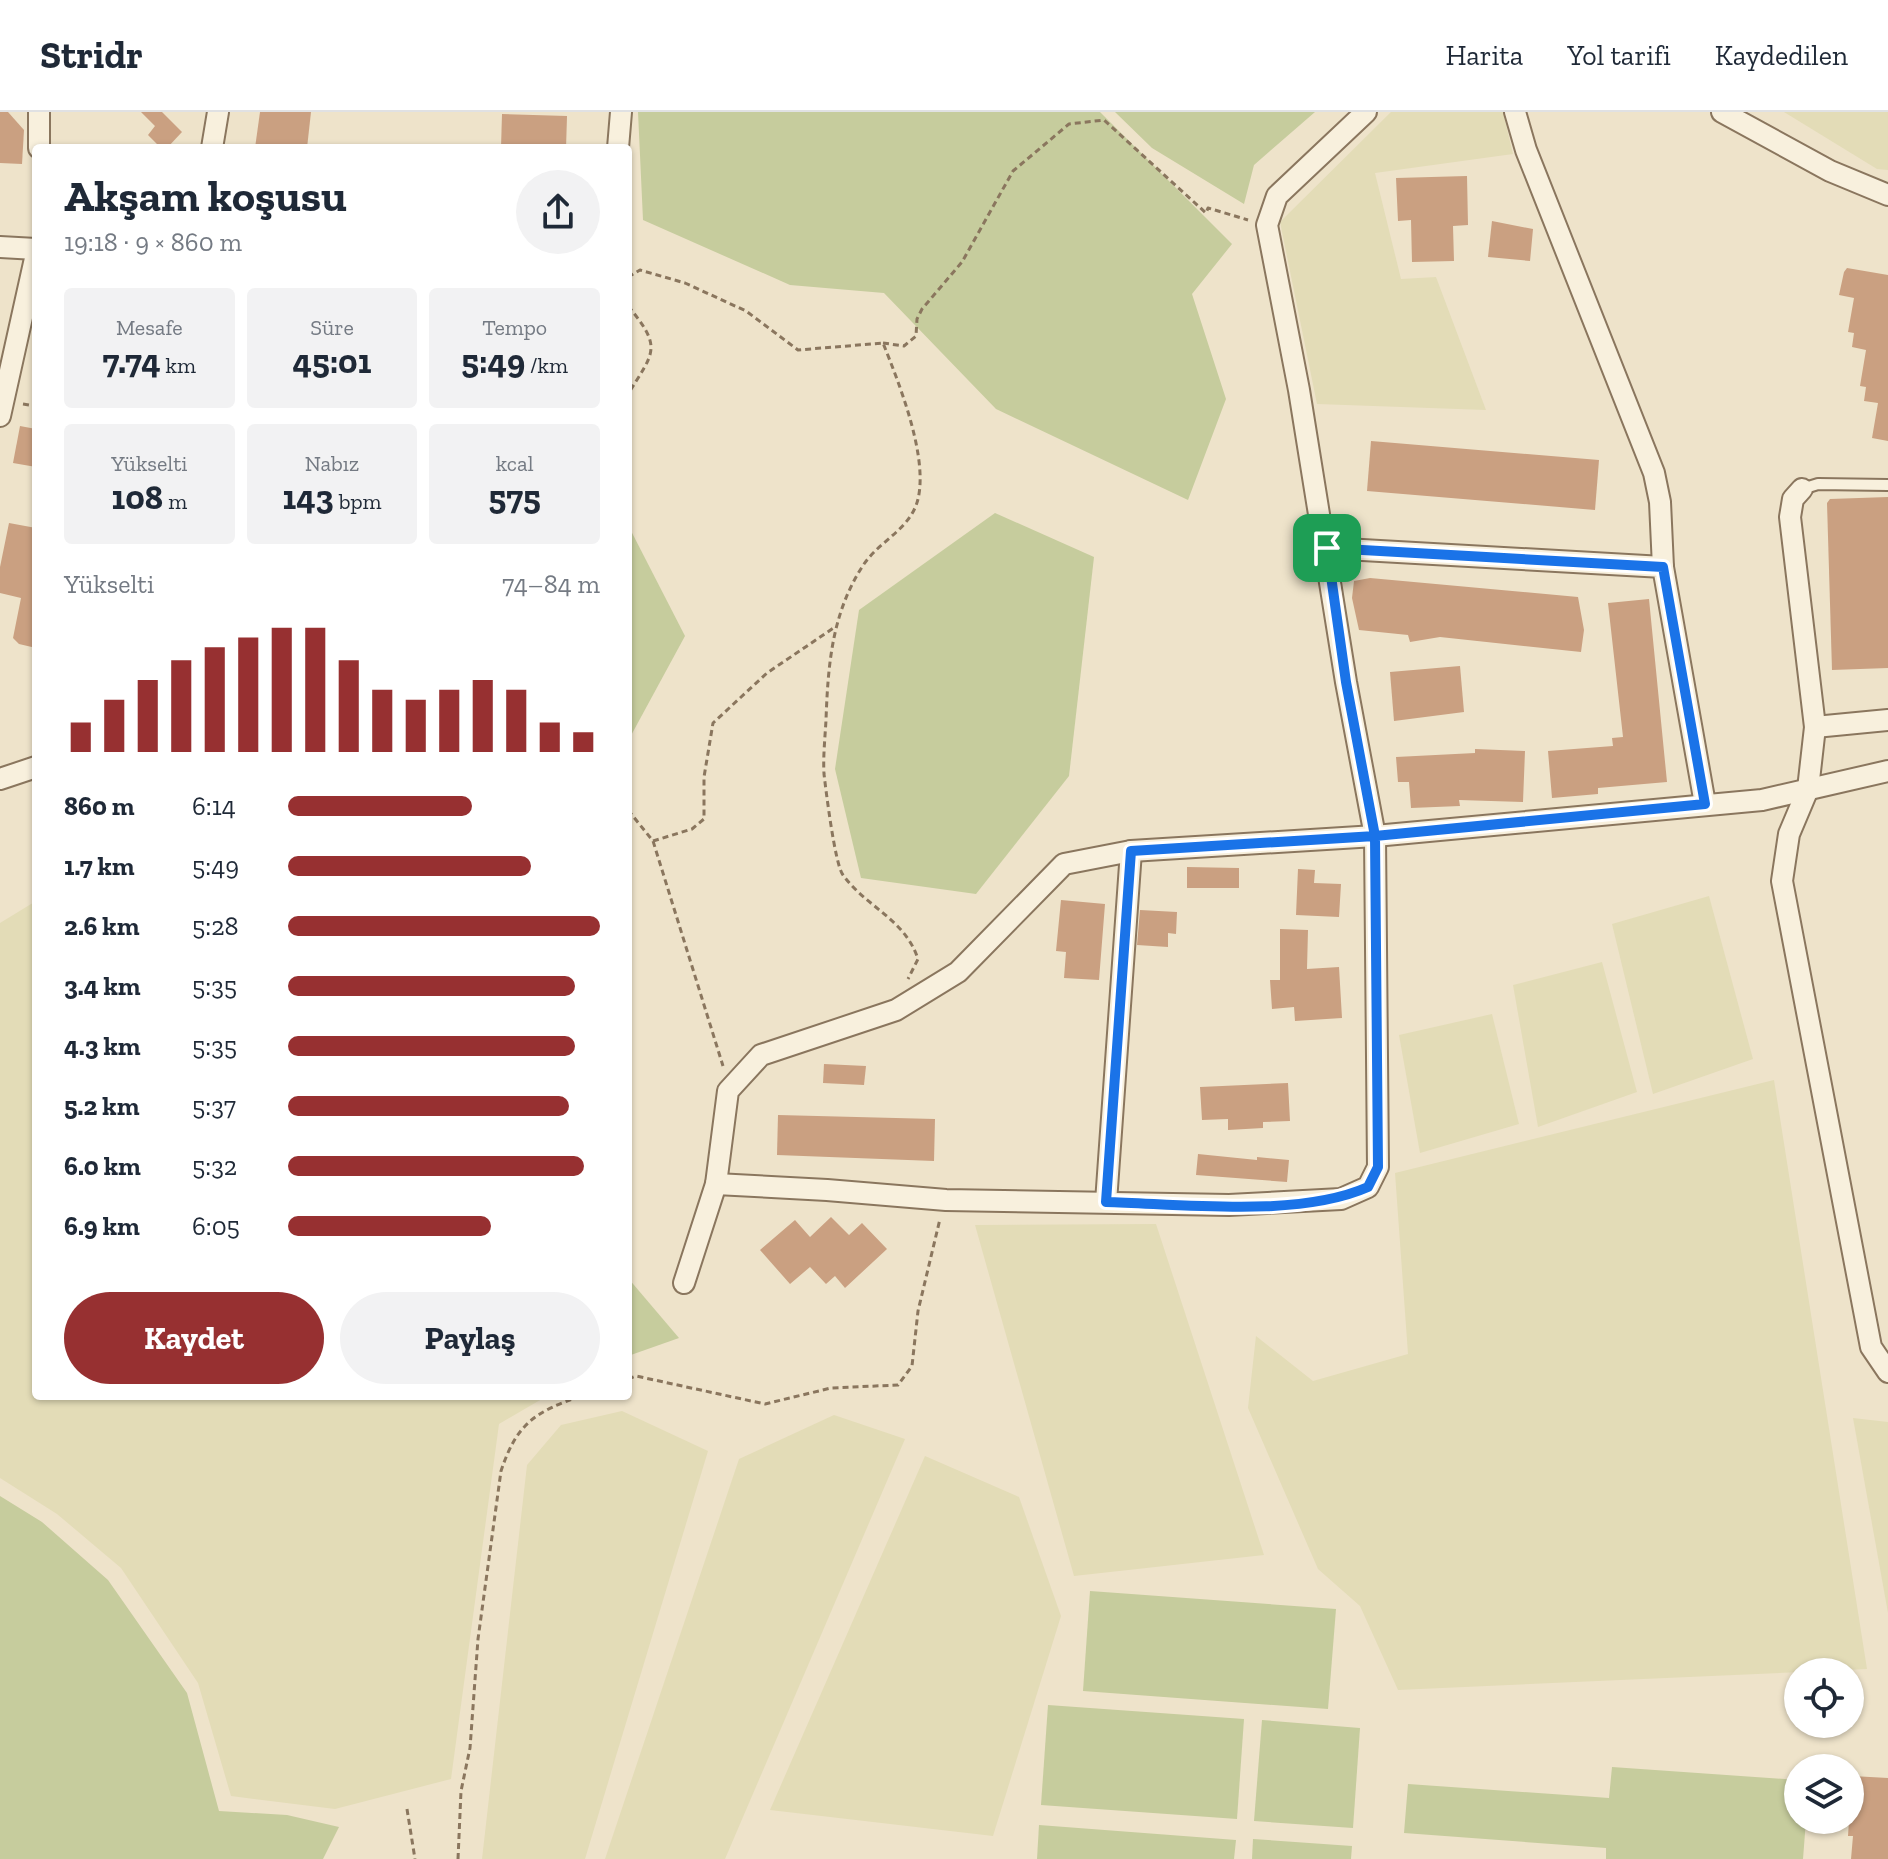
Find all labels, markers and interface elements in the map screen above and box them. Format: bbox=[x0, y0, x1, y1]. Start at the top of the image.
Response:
text: Stridr bbox=[40, 32, 143, 78]
text: Harita bbox=[1445, 39, 1523, 72]
text: Yol tarifi bbox=[1567, 39, 1671, 72]
text: Kaydedilen bbox=[1715, 39, 1848, 72]
text: Akşam koşusu bbox=[64, 169, 347, 222]
button: share bbox=[516, 170, 600, 254]
text: 19:18 · 9 × 860 m bbox=[64, 226, 242, 258]
text: Mesafe bbox=[116, 314, 183, 341]
text: Süre bbox=[310, 314, 354, 341]
text: Tempo bbox=[482, 314, 547, 341]
text: 7.74 bbox=[103, 341, 161, 382]
text: 45:01 bbox=[293, 341, 371, 382]
text: 5:49 bbox=[461, 341, 525, 382]
text: km bbox=[161, 352, 196, 379]
text: /km bbox=[525, 352, 568, 379]
text: Yükselti bbox=[111, 450, 188, 477]
text: Nabız bbox=[305, 450, 359, 477]
text: kcal bbox=[496, 450, 534, 477]
text: 108 bbox=[112, 477, 163, 518]
text: 143 bbox=[282, 477, 334, 518]
text: 575 bbox=[489, 477, 541, 518]
text: m bbox=[163, 488, 187, 515]
text: bpm bbox=[334, 488, 382, 515]
pin bbox=[1293, 514, 1361, 582]
icon: arrive bbox=[1305, 526, 1349, 570]
text: Yükselti bbox=[64, 568, 154, 600]
text: 74–84 m bbox=[502, 568, 600, 600]
text: 860 m bbox=[64, 790, 135, 822]
text: 6:14 bbox=[192, 790, 236, 822]
text: 1.7 km bbox=[64, 850, 135, 882]
text: 5:49 bbox=[192, 850, 239, 882]
text: 2.6 km bbox=[64, 910, 139, 942]
text: 5:28 bbox=[192, 910, 239, 942]
text: 3.4 km bbox=[64, 970, 141, 1002]
text: 5:35 bbox=[192, 970, 237, 1002]
text: 4.3 km bbox=[64, 1030, 141, 1062]
text: 5:35 bbox=[192, 1030, 237, 1062]
text: 5.2 km bbox=[64, 1090, 139, 1122]
text: 5:37 bbox=[192, 1090, 236, 1122]
text: 6.0 km bbox=[64, 1150, 141, 1182]
text: 5:32 bbox=[192, 1150, 237, 1182]
text: 6.9 km bbox=[64, 1210, 140, 1242]
text: 6:05 bbox=[192, 1210, 240, 1242]
button: Kaydet bbox=[64, 1292, 324, 1384]
button: Paylaş bbox=[340, 1292, 600, 1384]
map controls bbox=[1784, 1658, 1864, 1834]
button: locate bbox=[1784, 1658, 1864, 1738]
button: layers bbox=[1784, 1754, 1864, 1834]

